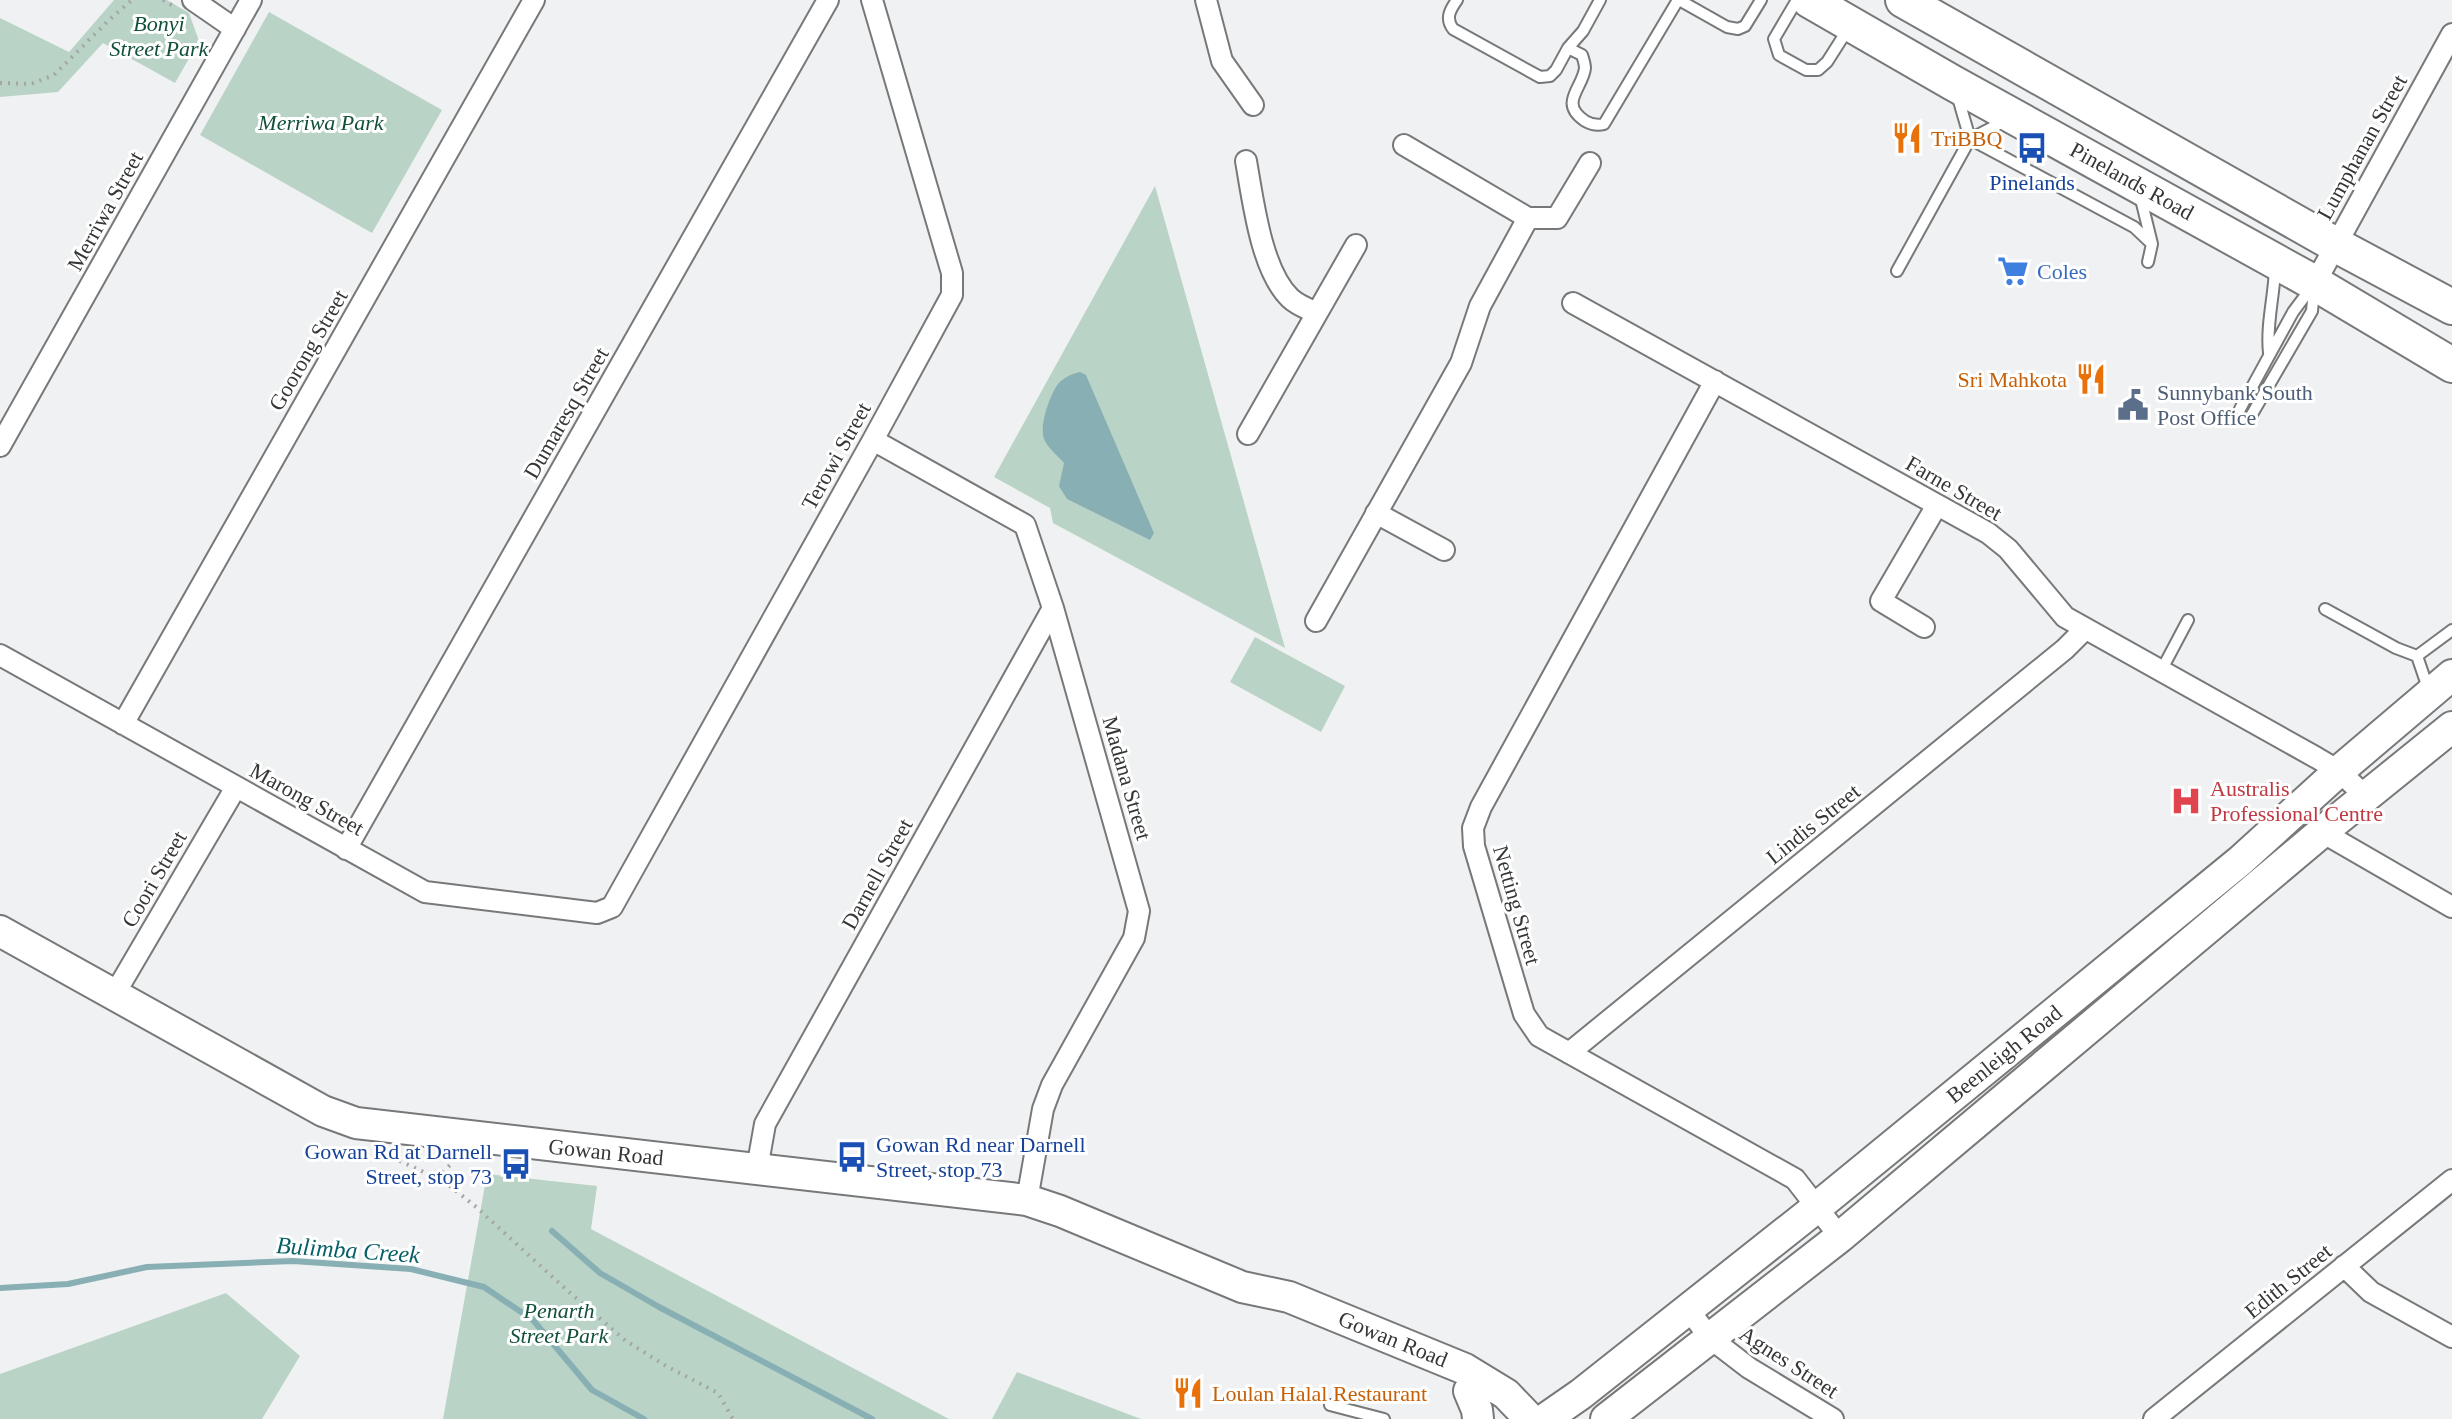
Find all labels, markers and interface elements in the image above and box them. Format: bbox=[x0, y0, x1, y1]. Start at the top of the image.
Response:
park label: Bonyi Street Park bbox=[110, 11, 210, 61]
street label: Lumphanan Street bbox=[2312, 70, 2412, 224]
park label: Merriwa Park bbox=[257, 110, 385, 135]
restaurant icon: TriBBQ bbox=[1890, 121, 1924, 155]
place label: TriBBQ bbox=[1931, 126, 2002, 151]
bus stop icon: Pinelands bbox=[2015, 131, 2049, 165]
street label: Pinelands Road bbox=[2066, 137, 2198, 225]
street label: Merriwa Street bbox=[62, 147, 148, 275]
place label: Pinelands bbox=[1989, 170, 2075, 195]
supermarket icon: Coles bbox=[1996, 254, 2030, 288]
place label: Coles bbox=[2037, 259, 2087, 284]
street label: Goorong Street bbox=[263, 285, 353, 415]
street label: Dumaresq Street bbox=[518, 343, 614, 483]
restaurant icon: Sri Mahkota bbox=[2074, 362, 2108, 396]
place label: Sri Mahkota bbox=[1958, 367, 2067, 392]
place label: Sunnybank South Post Office bbox=[2157, 380, 2313, 430]
public building icon: Sunnybank South Post Office bbox=[2116, 388, 2150, 422]
street label: Terowi Street bbox=[796, 398, 876, 514]
street label: Farne Street bbox=[1901, 450, 2007, 526]
street label: Madana Street bbox=[1097, 713, 1157, 843]
street label: Marong Street bbox=[246, 757, 368, 841]
place label: Australis Professional Centre bbox=[2210, 776, 2383, 826]
street label: Lindis Street bbox=[1761, 779, 1865, 869]
hospital icon: Australis Professional Centre bbox=[2169, 784, 2203, 818]
street label: Darnell Street bbox=[836, 814, 918, 934]
street label: Coori Street bbox=[116, 826, 192, 932]
street label: Netting Street bbox=[1488, 843, 1546, 967]
street label: Beenleigh Road bbox=[1941, 1000, 2067, 1108]
place label: Gowan Rd near Darnell Street, stop 73 bbox=[876, 1132, 1086, 1182]
street label: Gowan Road bbox=[547, 1134, 665, 1170]
place label: Gowan Rd at Darnell Street, stop 73 bbox=[304, 1139, 492, 1189]
bus stop icon: Gowan Rd near Darnell Street, stop 73 bbox=[835, 1140, 869, 1174]
bus stop icon: Gowan Rd at Darnell Street, stop 73 bbox=[499, 1147, 533, 1181]
water label: Bulimba Creek bbox=[275, 1232, 421, 1268]
street label: Edith Street bbox=[2240, 1238, 2336, 1324]
park label: Penarth Street Park bbox=[510, 1298, 610, 1348]
street label: Gowan Road bbox=[1335, 1306, 1451, 1372]
street label: Agnes Street bbox=[1735, 1321, 1843, 1403]
restaurant icon: Loulan Halal Restaurant bbox=[1171, 1376, 1205, 1410]
place label: Loulan Halal Restaurant bbox=[1212, 1381, 1427, 1406]

